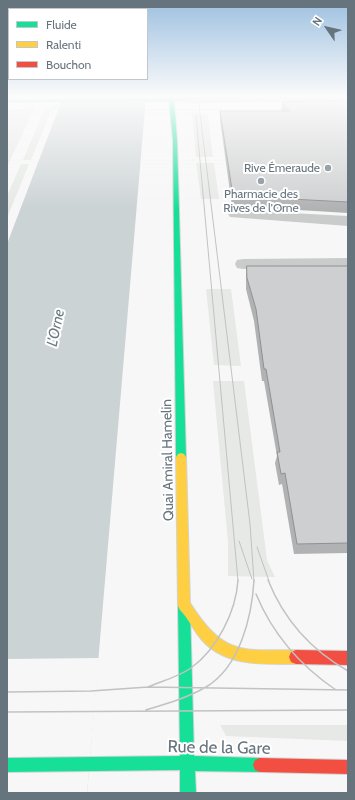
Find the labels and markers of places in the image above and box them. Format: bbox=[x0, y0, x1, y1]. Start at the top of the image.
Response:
place label: Rive Émeraude bbox=[244, 161, 320, 175]
marker: Rive Émeraude bbox=[323, 163, 333, 173]
marker: Pharmacie des Rives de l'Orne bbox=[256, 176, 266, 186]
place label: Pharmacie des Rives de l'Orne bbox=[223, 187, 299, 215]

